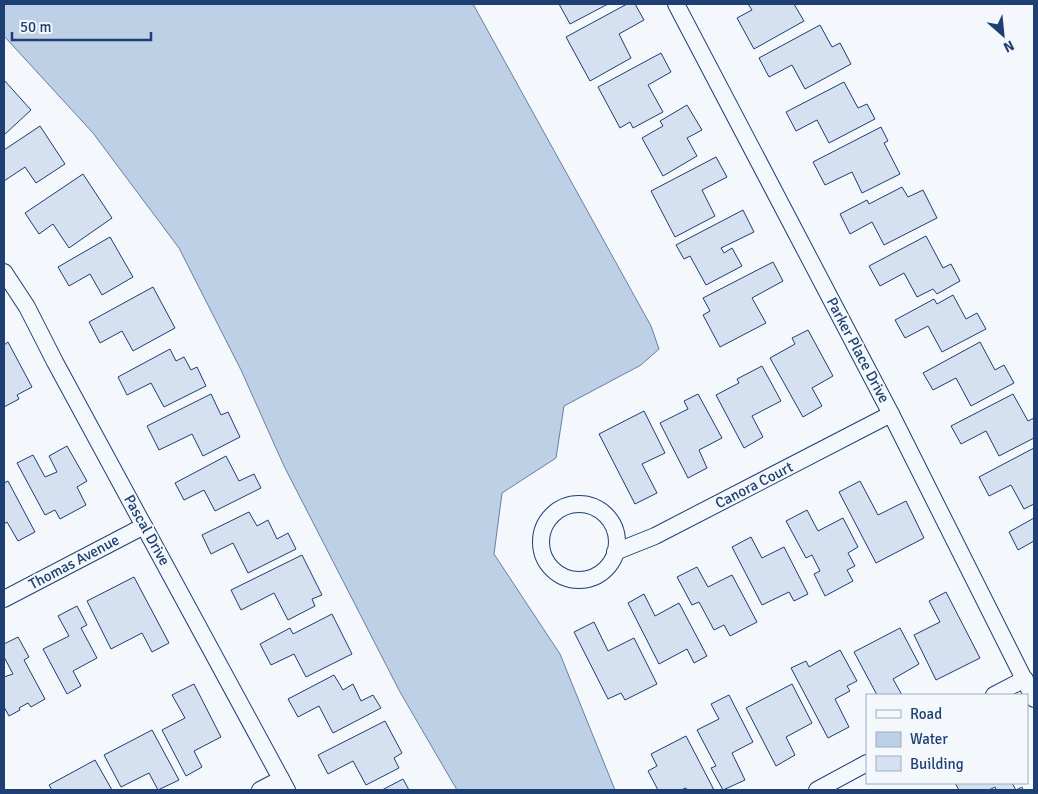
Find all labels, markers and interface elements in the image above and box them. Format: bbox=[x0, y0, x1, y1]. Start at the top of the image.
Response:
scale bar bbox=[12, 10, 151, 42]
north arrow bbox=[978, 10, 1028, 60]
text: 50 m bbox=[20, 18, 51, 36]
text: N bbox=[1000, 36, 1017, 56]
street label: Parker Place Drive bbox=[823, 294, 893, 406]
street label: Canora Court bbox=[712, 458, 796, 512]
street label: Pascal Drive bbox=[120, 491, 174, 569]
street label: Thomas Avenue bbox=[26, 531, 122, 593]
legend bbox=[866, 694, 1028, 784]
text: Road bbox=[910, 705, 942, 723]
text: Water bbox=[910, 730, 948, 748]
text: Building bbox=[910, 755, 964, 773]

